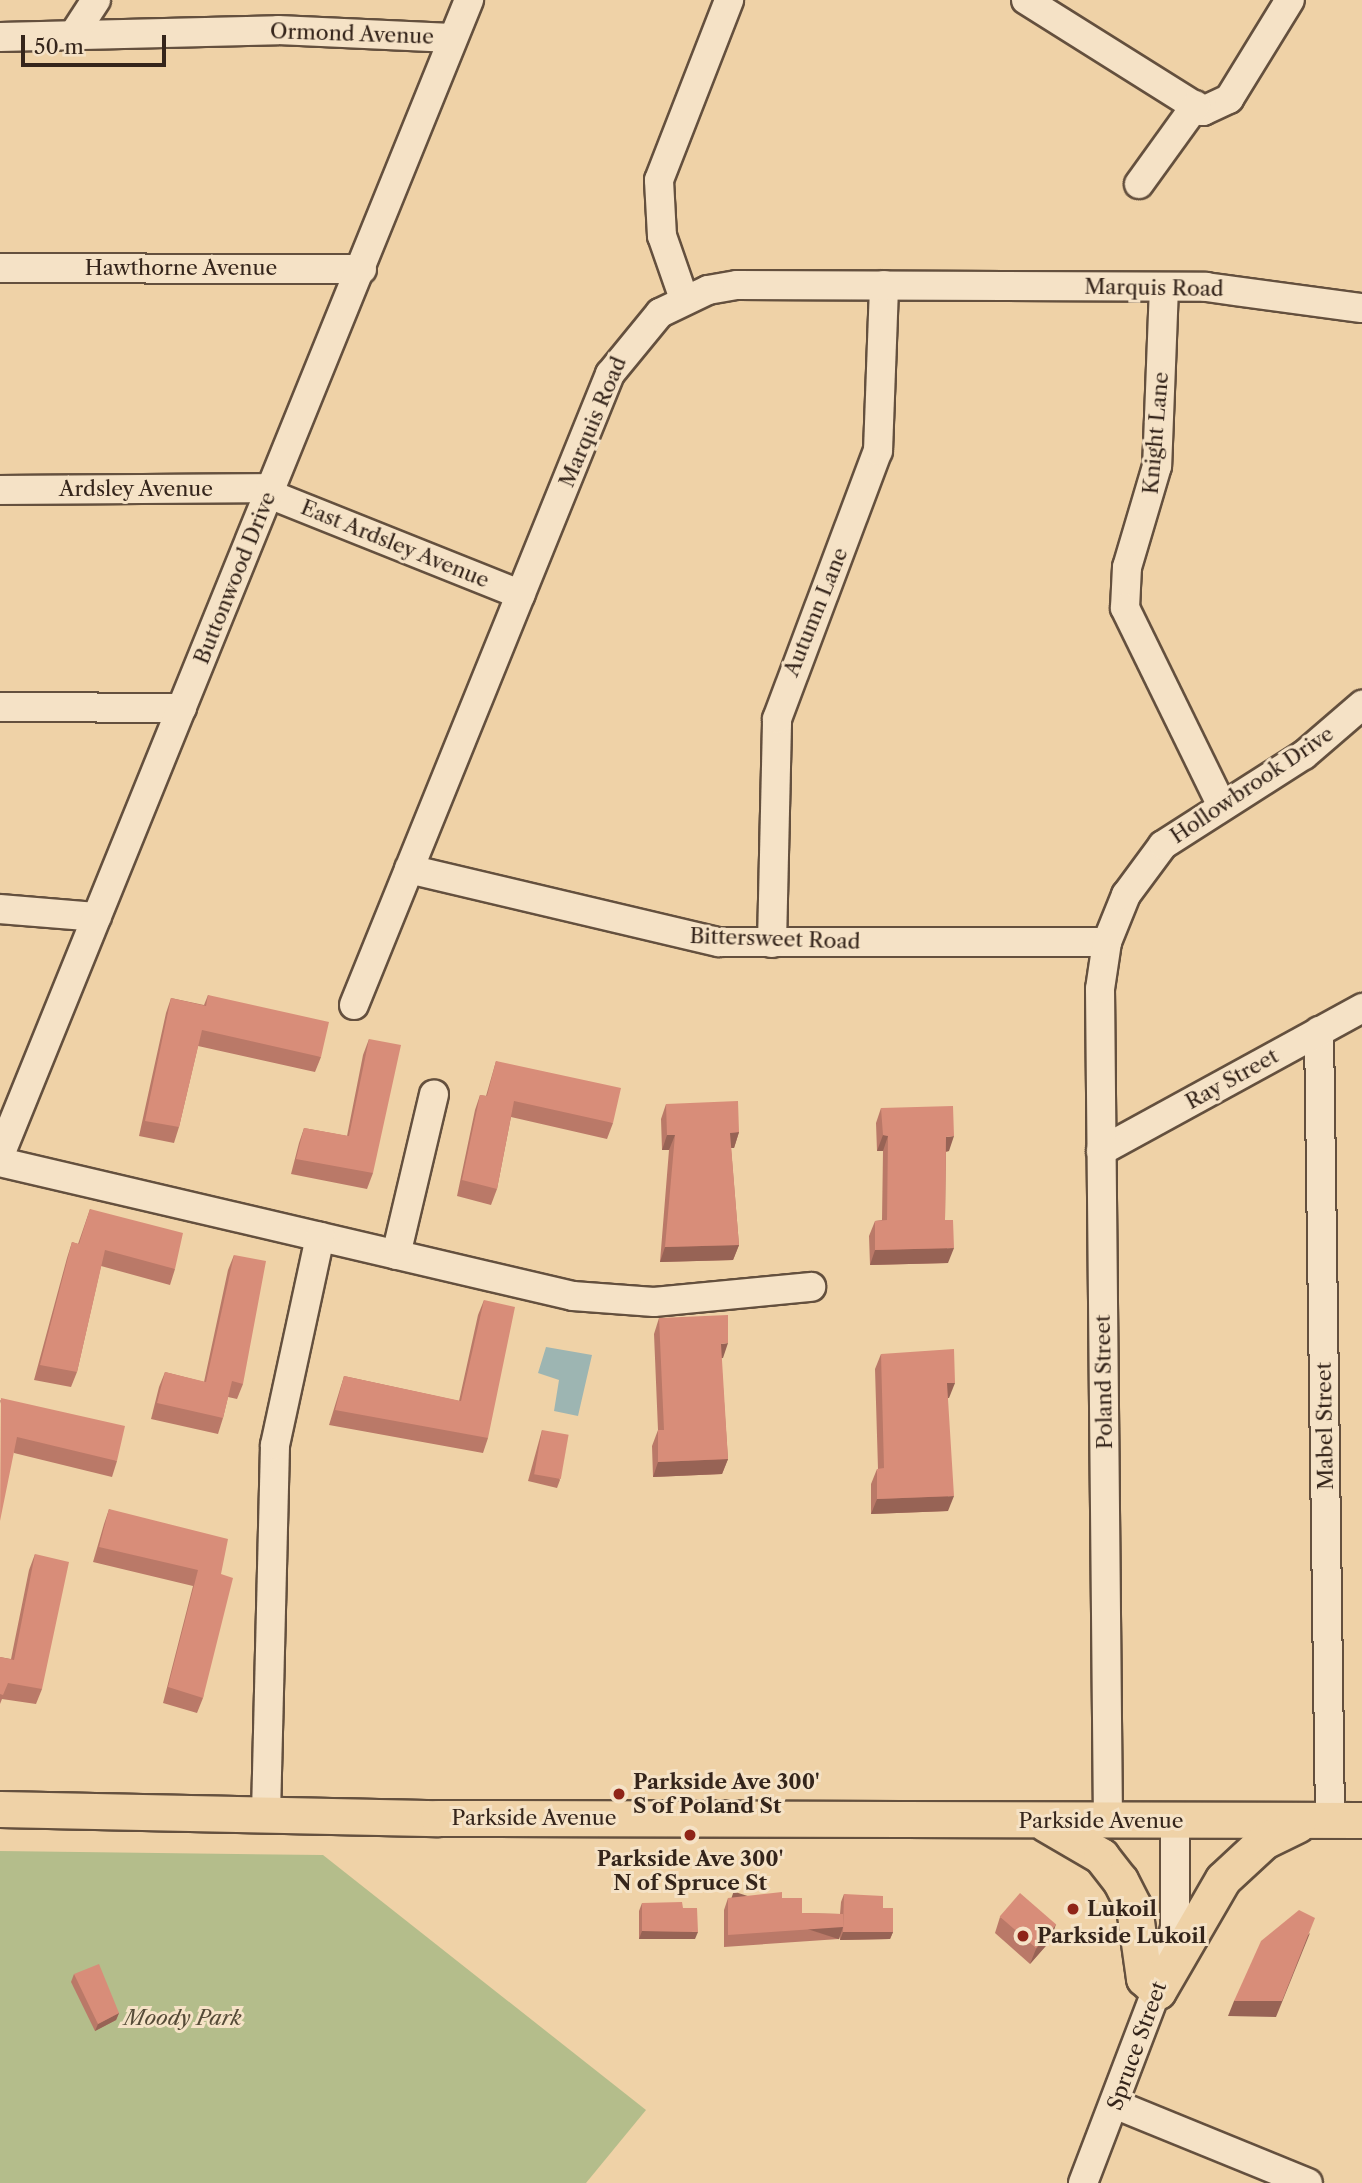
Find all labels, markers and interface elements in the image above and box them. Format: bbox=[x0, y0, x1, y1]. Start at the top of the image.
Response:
street label: Ormond Avenue bbox=[269, 19, 435, 49]
scale bar bbox=[24, 21, 170, 65]
text: 50 m bbox=[34, 34, 84, 59]
street label: Hawthorne Avenue bbox=[84, 255, 278, 281]
street label: Marquis Road bbox=[1084, 274, 1224, 302]
street label: Marquis Road bbox=[554, 353, 632, 491]
street label: Knight Lane bbox=[1138, 371, 1174, 495]
street label: Ardsley Avenue bbox=[58, 476, 214, 502]
street label: Buttonwood Drive bbox=[189, 488, 281, 668]
street label: East Ardsley Avenue bbox=[296, 494, 494, 594]
street label: Autumn Lane bbox=[779, 544, 853, 680]
street label: Hollowbrook Drive bbox=[1165, 721, 1339, 849]
street label: Bittersweet Road bbox=[689, 923, 861, 955]
street label: Ray Street bbox=[1181, 1043, 1283, 1115]
street label: Poland Street bbox=[1090, 1315, 1118, 1449]
street label: Mabel Street bbox=[1311, 1362, 1339, 1490]
place label: Parkside Ave 300' S of Poland St bbox=[633, 1769, 820, 1819]
marker: Parkside Ave 300' S of Poland St bbox=[611, 1786, 627, 1802]
street label: Parkside Avenue bbox=[451, 1805, 617, 1831]
street label: Parkside Avenue bbox=[1018, 1808, 1184, 1834]
marker: Parkside Ave 300' N of Spruce St bbox=[682, 1827, 698, 1843]
place label: Parkside Ave 300' N of Spruce St bbox=[596, 1846, 784, 1896]
place label: Lukoil bbox=[1087, 1896, 1157, 1922]
marker: Lukoil bbox=[1065, 1901, 1081, 1917]
place label: Parkside Lukoil bbox=[1037, 1923, 1206, 1949]
marker: Parkside Lukoil bbox=[1015, 1928, 1031, 1944]
street label: Spruce Street bbox=[1102, 1978, 1172, 2114]
park label: Moody Park bbox=[124, 2005, 242, 2031]

